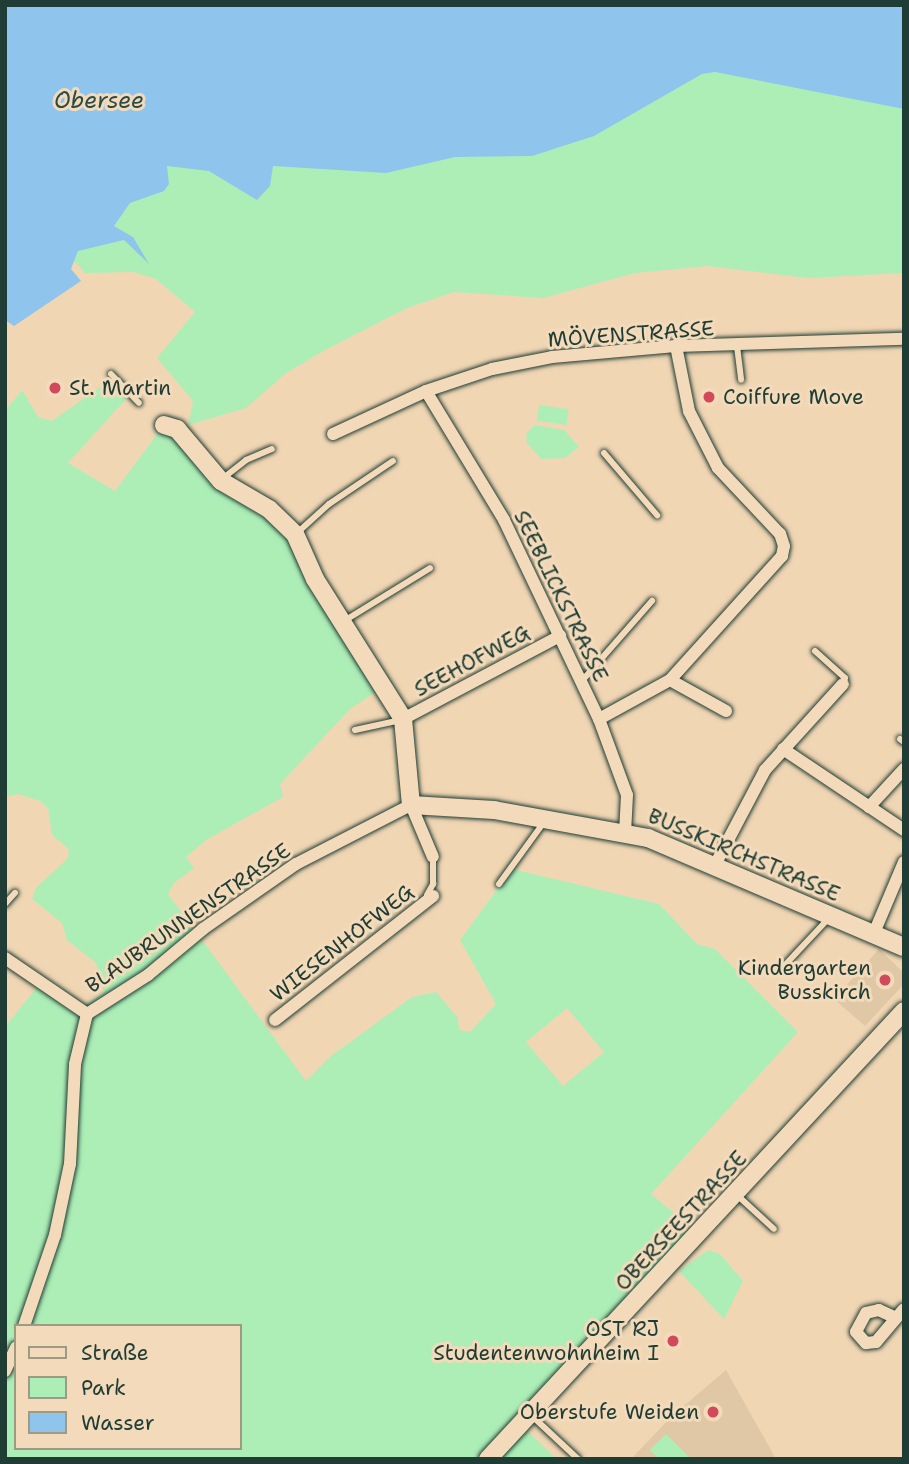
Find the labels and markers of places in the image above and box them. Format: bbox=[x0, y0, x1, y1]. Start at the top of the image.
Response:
place label: St. Martin bbox=[69, 375, 171, 401]
marker: St. Martin bbox=[47, 380, 63, 396]
place label: Coiffure Move bbox=[723, 384, 864, 410]
marker: Coiffure Move bbox=[701, 389, 717, 405]
place label: Kindergarten Busskirch bbox=[738, 955, 871, 1005]
marker: Kindergarten Busskirch bbox=[877, 972, 893, 988]
place label: OST RJ Studentenwohnheim I bbox=[433, 1316, 659, 1366]
marker: OST RJ Studentenwohnheim I bbox=[665, 1333, 681, 1349]
place label: Oberstufe Weiden bbox=[520, 1399, 699, 1425]
marker: Oberstufe Weiden bbox=[705, 1404, 721, 1420]

